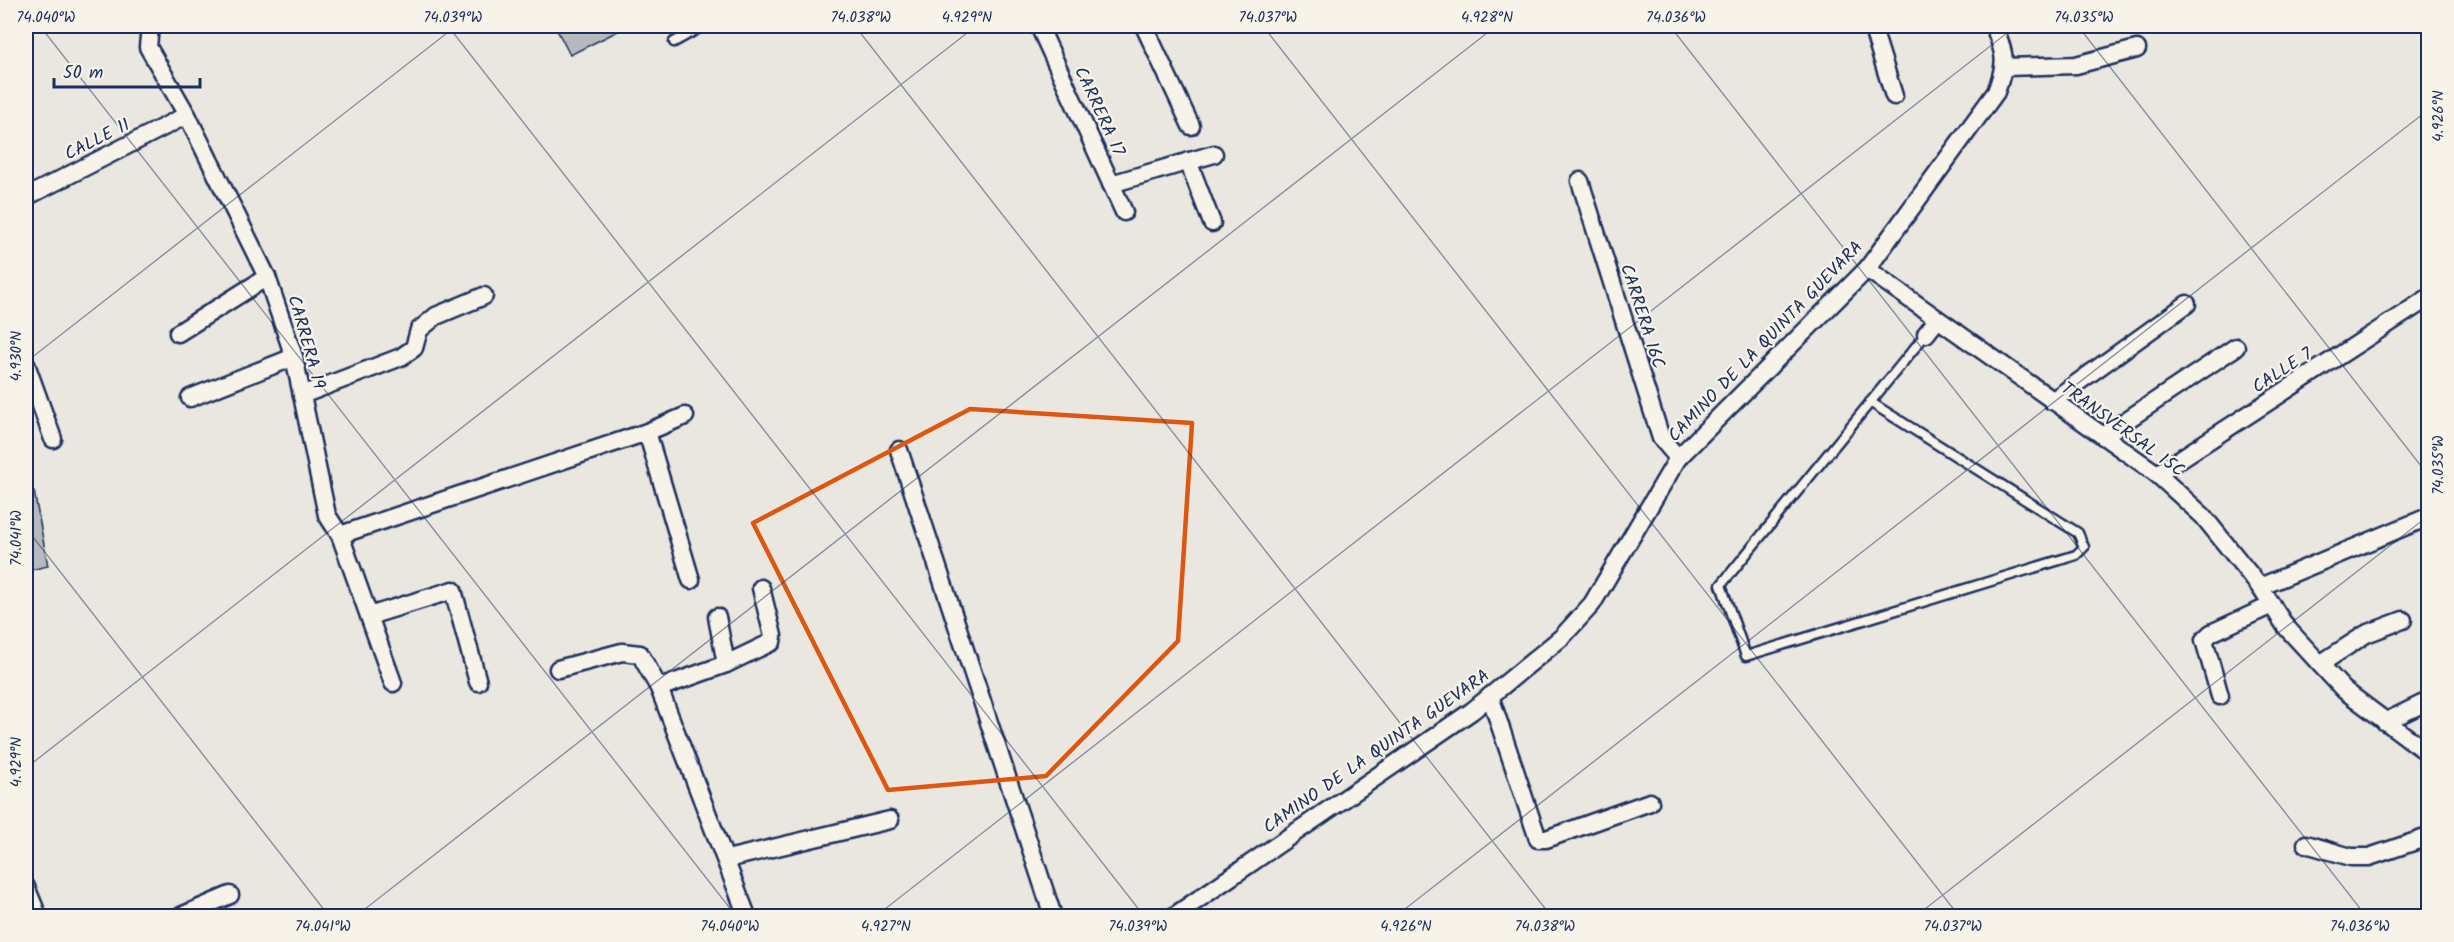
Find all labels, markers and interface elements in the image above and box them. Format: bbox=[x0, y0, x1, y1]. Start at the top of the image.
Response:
text: 74.040°W bbox=[17, 6, 76, 30]
text: 74.039°W bbox=[424, 6, 483, 30]
text: 74.038°W bbox=[831, 6, 892, 30]
text: 4.929°N bbox=[942, 6, 992, 30]
text: 74.037°W bbox=[1239, 6, 1298, 30]
text: 4.928°N bbox=[1461, 6, 1513, 30]
text: 74.036°W bbox=[1646, 6, 1706, 30]
text: 74.035°W bbox=[2054, 6, 2114, 30]
scale bar bbox=[54, 51, 200, 89]
text: 50 m bbox=[63, 59, 103, 88]
street label: CARRERA 17 bbox=[1065, 62, 1132, 162]
text: 4.926°N bbox=[2427, 90, 2451, 142]
street label: CALLE 11 bbox=[60, 111, 136, 169]
street label: CAMINO DE LA QUINTA GUEVARA bbox=[1661, 234, 1871, 450]
street label: CARRERA 16C bbox=[1611, 260, 1672, 372]
street label: CARRERA 19 bbox=[278, 292, 333, 393]
text: 4.930°N bbox=[5, 331, 29, 381]
street label: CALLE 7 bbox=[2247, 340, 2320, 402]
street label: TRANSVERSAL 15C bbox=[2054, 375, 2190, 485]
text: 74.035°W bbox=[2427, 435, 2451, 495]
text: 74.041°W bbox=[5, 510, 29, 566]
street label: CAMINO DE LA QUINTA GUEVARA bbox=[1257, 662, 1496, 842]
text: 4.929°N bbox=[5, 737, 29, 787]
text: 74.041°W bbox=[295, 915, 351, 939]
text: 74.040°W bbox=[701, 915, 760, 939]
text: 4.927°N bbox=[861, 915, 911, 939]
text: 74.039°W bbox=[1109, 915, 1168, 939]
text: 4.926°N bbox=[1380, 915, 1432, 939]
text: 74.038°W bbox=[1515, 915, 1576, 939]
text: 74.037°W bbox=[1924, 915, 1983, 939]
text: 74.036°W bbox=[2330, 915, 2390, 939]

